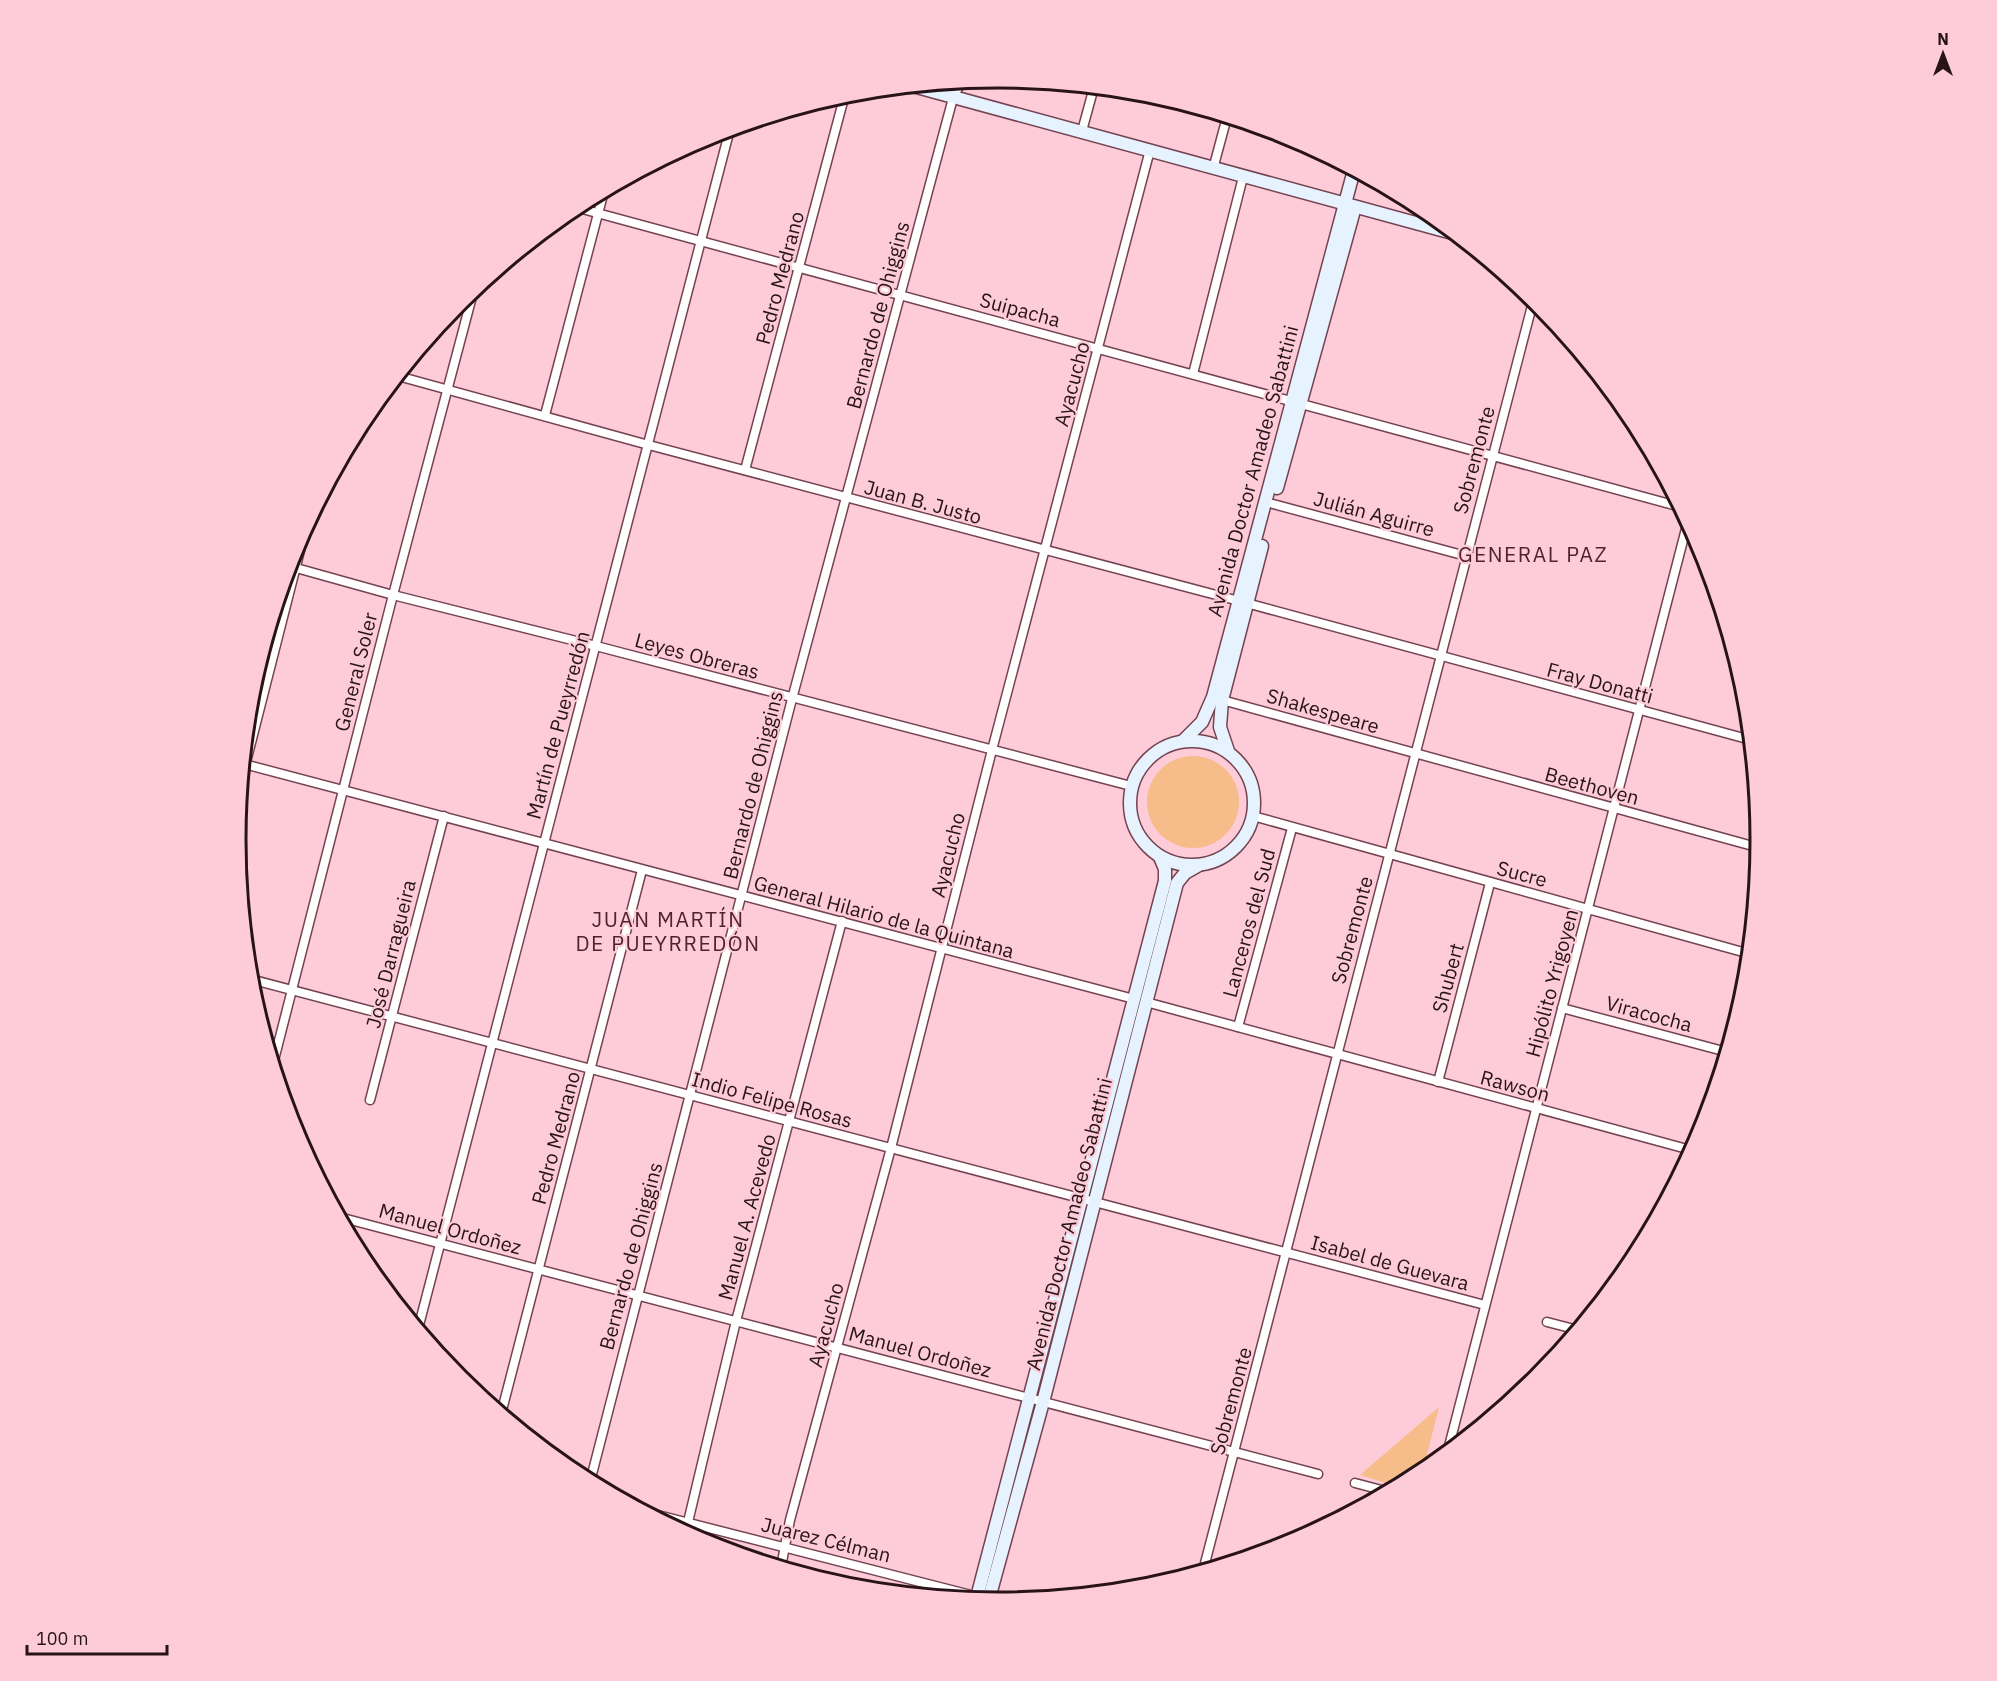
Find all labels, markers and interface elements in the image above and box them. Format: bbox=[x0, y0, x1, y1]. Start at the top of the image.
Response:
north arrow bbox=[1913, 24, 1973, 84]
text: N bbox=[1937, 29, 1949, 49]
street label: Pedro Medrano bbox=[749, 208, 810, 347]
street label: Bernardo de Ohiggins bbox=[839, 218, 916, 412]
street label: Suipacha bbox=[977, 286, 1064, 333]
street label: Avenida Doctor Amadeo Sabattini bbox=[1201, 322, 1304, 620]
street label: Ayacucho bbox=[1047, 338, 1096, 429]
street label: Sobremonte bbox=[1446, 403, 1501, 517]
street label: Juan B. Justo bbox=[861, 473, 985, 530]
street label: Julián Aguirre bbox=[1311, 484, 1438, 543]
district label: GENERAL PAZ bbox=[1458, 540, 1608, 568]
street label: General Soler bbox=[328, 609, 383, 734]
street label: Leyes Obreras bbox=[632, 626, 762, 685]
street label: Martín de Pueyrredón bbox=[519, 628, 596, 822]
street label: Fray Donatti bbox=[1544, 655, 1656, 710]
street label: Shakespeare bbox=[1264, 682, 1383, 739]
street label: Bernardo de Ohiggins bbox=[716, 688, 789, 882]
street label: Beethoven bbox=[1542, 760, 1642, 811]
street label: Ayacucho bbox=[924, 809, 971, 900]
street label: Lanceros del Sud bbox=[1216, 845, 1281, 1000]
street label: Sucre bbox=[1494, 854, 1550, 893]
street label: General Hilario de la Quintana bbox=[751, 869, 1018, 964]
street label: Sobremonte bbox=[1324, 873, 1379, 987]
street label: José Darragueira bbox=[359, 877, 422, 1031]
district label: JUAN MARTÍN DE PUEYRREDÓN bbox=[576, 905, 760, 957]
street label: Hipólito Yrigoyen bbox=[1519, 906, 1584, 1060]
street label: Shubert bbox=[1425, 940, 1470, 1016]
street label: Viracocha bbox=[1603, 989, 1696, 1038]
street label: Rawson bbox=[1477, 1063, 1553, 1108]
street label: Indio Felipe Rosas bbox=[689, 1065, 855, 1134]
street label: Pedro Medrano bbox=[525, 1068, 586, 1207]
street label: Avenida Doctor Amadeo Sabattini bbox=[1019, 1075, 1118, 1373]
street label: Manuel A. Acevedo bbox=[711, 1131, 782, 1303]
street label: Bernardo de Ohiggins bbox=[592, 1159, 669, 1353]
street label: Manuel Ordoñez bbox=[376, 1197, 524, 1261]
street label: Isabel de Guevara bbox=[1308, 1228, 1473, 1297]
street label: Ayacucho bbox=[801, 1279, 850, 1370]
street label: Manuel Ordoñez bbox=[846, 1320, 994, 1384]
street label: Sobremonte bbox=[1203, 1344, 1258, 1458]
street label: Juarez Célman bbox=[758, 1510, 894, 1569]
scale bar bbox=[27, 1618, 166, 1656]
text: 100 m bbox=[36, 1627, 88, 1650]

